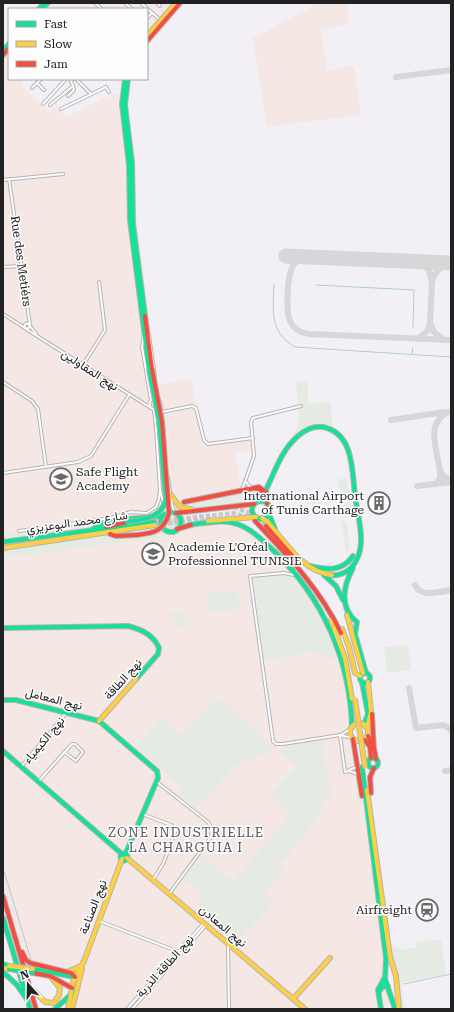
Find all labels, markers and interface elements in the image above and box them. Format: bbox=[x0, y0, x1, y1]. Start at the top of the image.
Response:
legend bbox=[8, 8, 148, 80]
text: Fast bbox=[44, 17, 68, 31]
text: Slow bbox=[44, 37, 72, 51]
text: Jam bbox=[44, 57, 68, 71]
street label: Rue des Metiérs bbox=[8, 215, 34, 308]
street label: نهج المقاولين bbox=[58, 346, 121, 395]
place label: Safe Flight Academy bbox=[76, 465, 139, 493]
school or university icon: Safe Flight Academy bbox=[48, 466, 74, 492]
place label: International Airport of Tunis Carthage bbox=[243, 489, 365, 517]
building icon: International Airport of Tunis Carthage bbox=[366, 490, 392, 516]
street label: شارع محمد البوعزيزي bbox=[26, 508, 129, 539]
place label: Academie L'Oréal Professionnel TUNISIE bbox=[168, 540, 302, 568]
school or university icon: Academie L'Oréal Professionnel TUNISIE bbox=[140, 541, 166, 567]
street label: نهج الطاقة bbox=[101, 656, 146, 704]
street label: نهج المعامل bbox=[24, 685, 84, 715]
street label: نهج الكيمياء bbox=[20, 714, 69, 767]
district label: ZONE INDUSTRIELLE LA CHARGUIA I bbox=[108, 825, 264, 855]
street label: نهج الصناعة bbox=[76, 878, 112, 937]
station icon: Airfreight bbox=[414, 897, 440, 923]
street label: نهج المعادن bbox=[195, 902, 250, 951]
place label: Airfreight bbox=[356, 903, 413, 917]
street label: نهج الطاقة الذرية bbox=[133, 932, 198, 1002]
north arrow bbox=[8, 964, 48, 1004]
text: N bbox=[19, 967, 31, 983]

